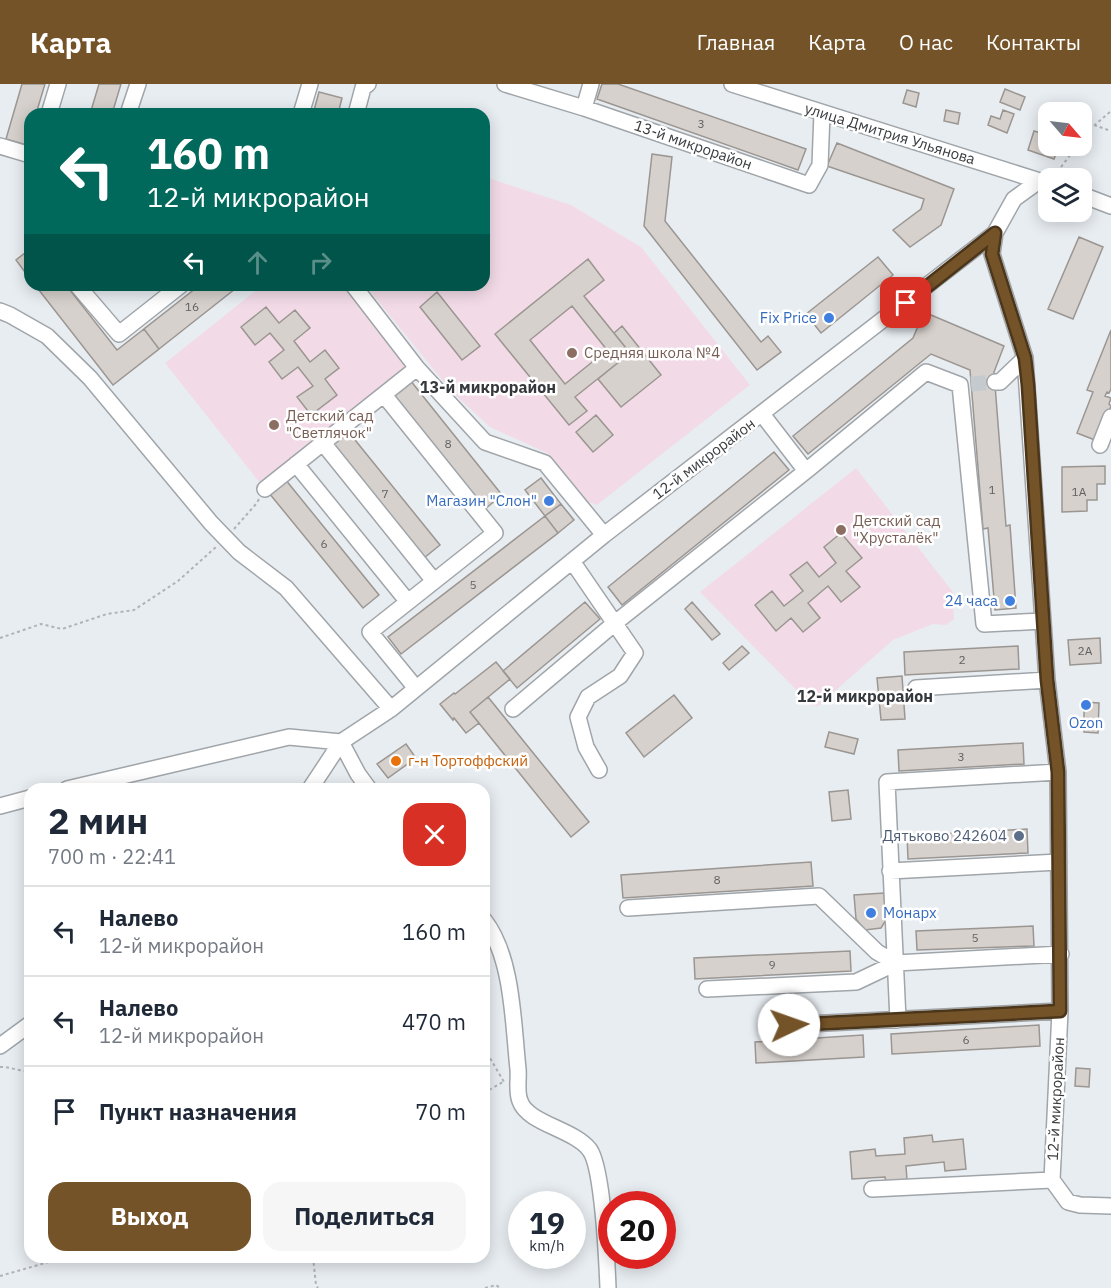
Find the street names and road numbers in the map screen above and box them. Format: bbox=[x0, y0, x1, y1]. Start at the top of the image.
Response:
street label: улица Дмитрия Ульянова bbox=[803, 99, 978, 169]
street label: 13-й микрорайон bbox=[632, 115, 755, 174]
street label: 12-й микрорайон bbox=[649, 414, 759, 503]
street label: 12-й микрорайон bbox=[1043, 1037, 1068, 1161]

